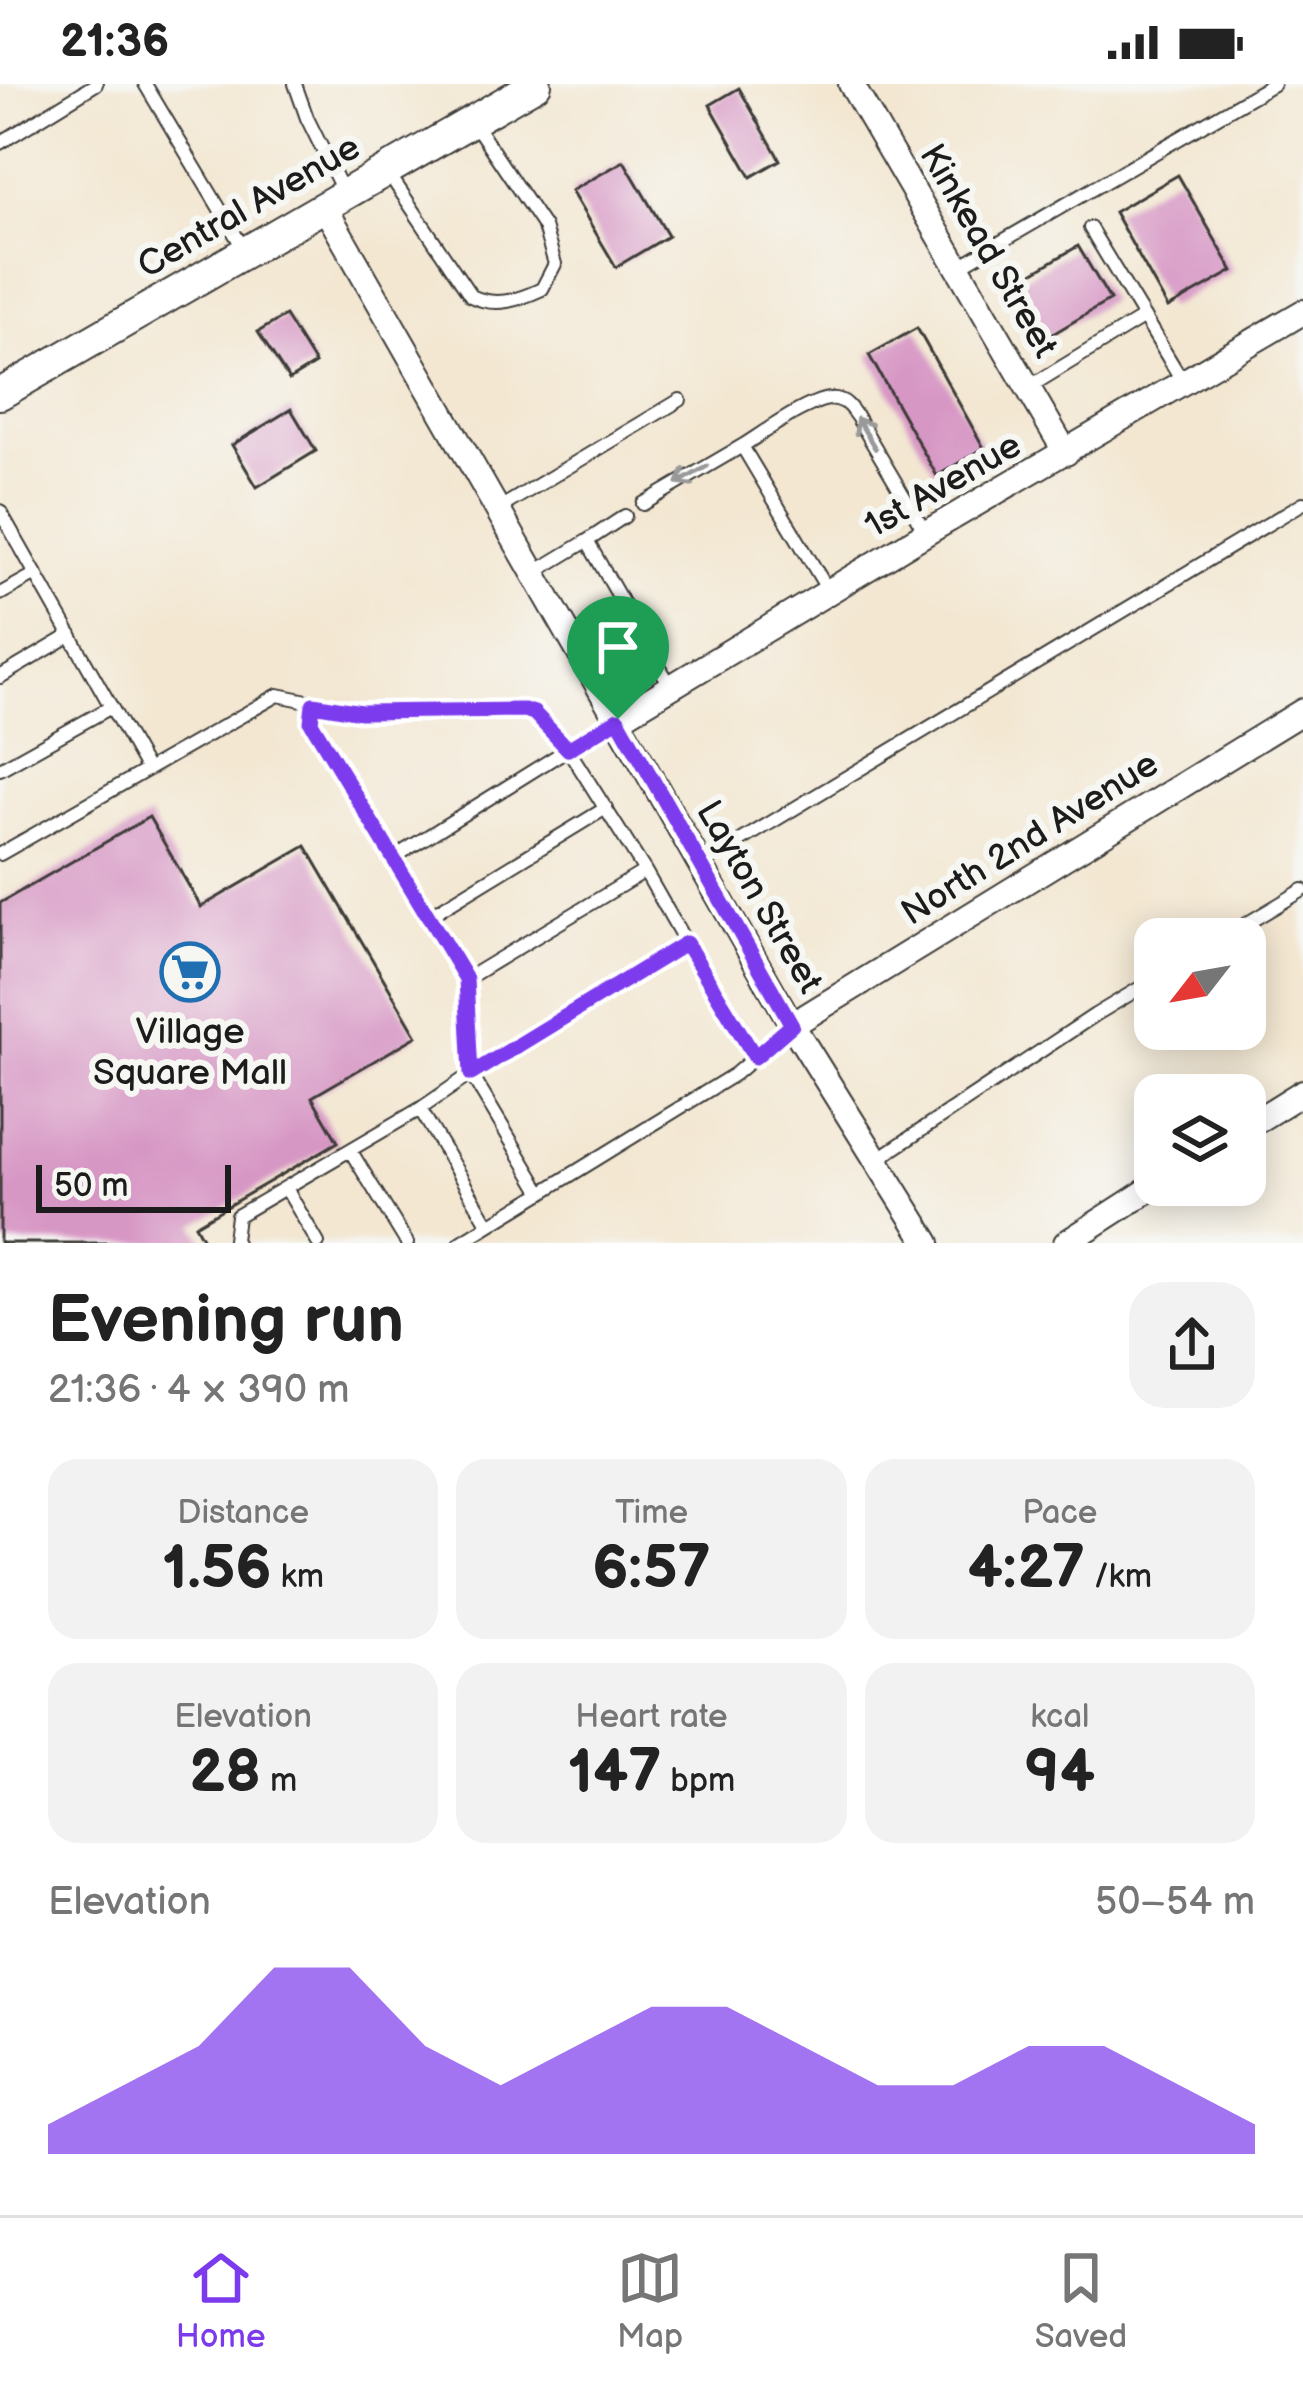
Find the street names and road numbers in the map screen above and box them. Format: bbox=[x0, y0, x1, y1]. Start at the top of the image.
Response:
street label: Central Avenue bbox=[130, 126, 368, 288]
street label: Kinkead Street bbox=[909, 137, 1066, 366]
street label: 1st Avenue bbox=[857, 424, 1029, 548]
street label: North 2nd Avenue bbox=[894, 743, 1167, 935]
street label: Layton Street bbox=[687, 793, 831, 1001]

